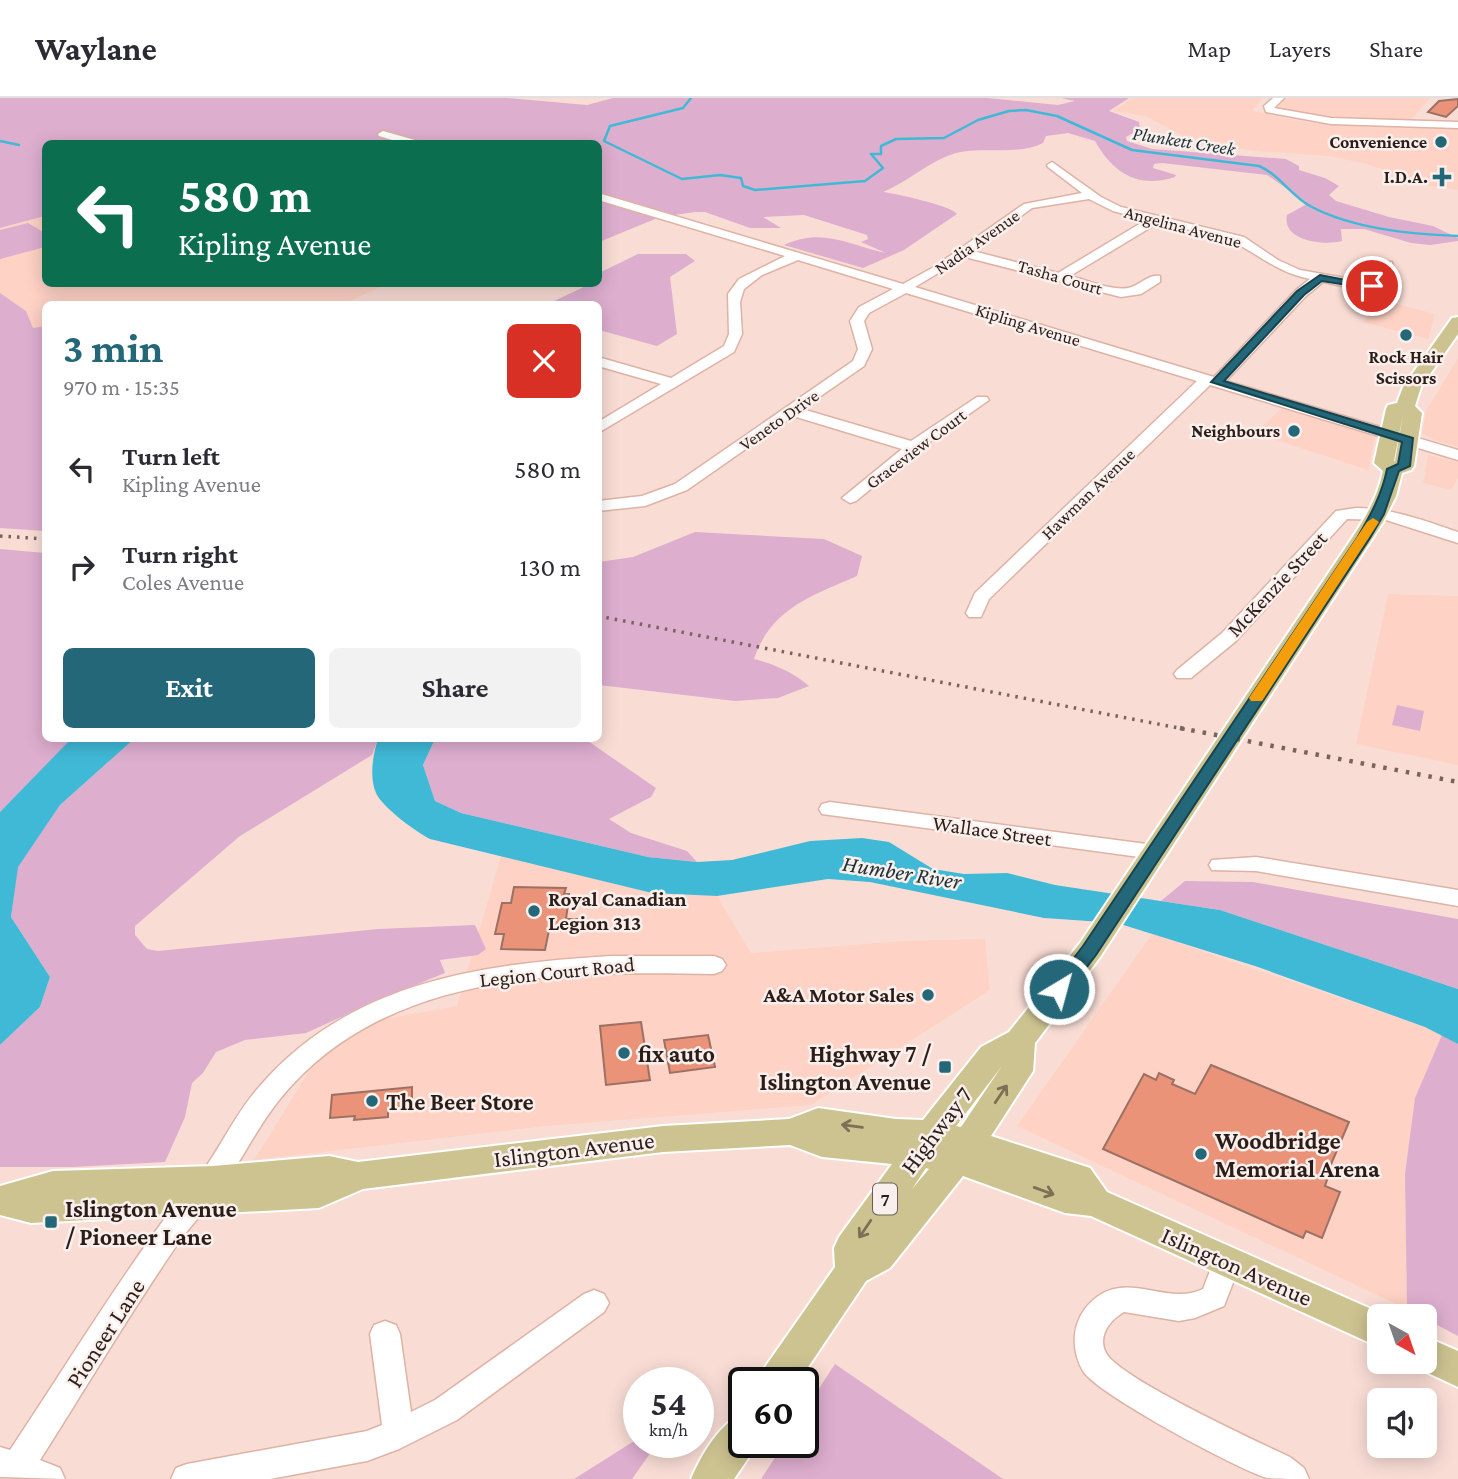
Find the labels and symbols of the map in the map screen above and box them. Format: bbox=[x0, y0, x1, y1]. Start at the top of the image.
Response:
water label: Plunkett Creek bbox=[1131, 123, 1237, 160]
place label: Convenience bbox=[1329, 132, 1427, 152]
marker: Convenience bbox=[1433, 134, 1449, 150]
place label: I.D.A. bbox=[1384, 167, 1428, 187]
marker: I.D.A. bbox=[1434, 169, 1450, 185]
street label: Angelina Avenue bbox=[1122, 202, 1244, 252]
street label: Nadia Avenue bbox=[931, 205, 1023, 279]
street label: Tasha Court bbox=[1015, 255, 1106, 299]
pin bbox=[1342, 256, 1402, 316]
street label: Kipling Avenue bbox=[973, 300, 1083, 350]
marker: Rock Hair Scissors bbox=[1398, 327, 1414, 343]
place label: Rock Hair Scissors bbox=[1369, 347, 1443, 388]
street label: Veneto Drive bbox=[735, 385, 823, 455]
street label: Graceview Court bbox=[862, 404, 971, 493]
place label: Neighbours bbox=[1191, 421, 1280, 441]
marker: Neighbours bbox=[1286, 423, 1302, 439]
street label: Hawman Avenue bbox=[1037, 444, 1139, 544]
street label: McKenzie Street bbox=[1222, 526, 1333, 642]
street label: Wallace Street bbox=[931, 811, 1054, 851]
water label: Humber River bbox=[841, 850, 964, 894]
place label: Royal Canadian Legion 313 bbox=[548, 887, 687, 935]
marker: Royal Canadian Legion 313 bbox=[526, 903, 542, 919]
street label: Legion Court Road bbox=[478, 952, 636, 992]
position arrow bbox=[1022, 952, 1096, 1026]
place label: A&A Motor Sales bbox=[763, 983, 914, 1007]
marker: A&A Motor Sales bbox=[920, 987, 936, 1003]
place label: fix auto bbox=[638, 1040, 715, 1067]
place label: Highway 7 / Islington Avenue bbox=[759, 1040, 931, 1095]
marker: fix auto bbox=[616, 1045, 632, 1061]
marker: Highway 7 / Islington Avenue bbox=[937, 1059, 953, 1075]
street label: Highway 7 bbox=[895, 1081, 977, 1179]
one-way arrow bbox=[994, 1085, 1008, 1104]
place label: The Beer Store bbox=[386, 1088, 534, 1115]
marker: The Beer Store bbox=[364, 1093, 380, 1109]
one-way arrow bbox=[841, 1119, 864, 1132]
street label: Islington Avenue bbox=[492, 1126, 656, 1172]
place label: Woodbridge Memorial Arena bbox=[1214, 1127, 1380, 1182]
marker: Woodbridge Memorial Arena bbox=[1193, 1146, 1209, 1162]
road number: 7 bbox=[873, 1184, 897, 1214]
one-way arrow bbox=[1032, 1186, 1054, 1198]
place label: Islington Avenue / Pioneer Lane bbox=[65, 1195, 237, 1250]
marker: Islington Avenue / Pioneer Lane bbox=[43, 1214, 59, 1230]
one-way arrow bbox=[857, 1219, 872, 1238]
street label: Islington Avenue bbox=[1158, 1221, 1316, 1311]
street label: Pioneer Lane bbox=[60, 1274, 150, 1392]
north arrow bbox=[1367, 1304, 1437, 1374]
speed limit sign: 60 bbox=[728, 1367, 819, 1458]

